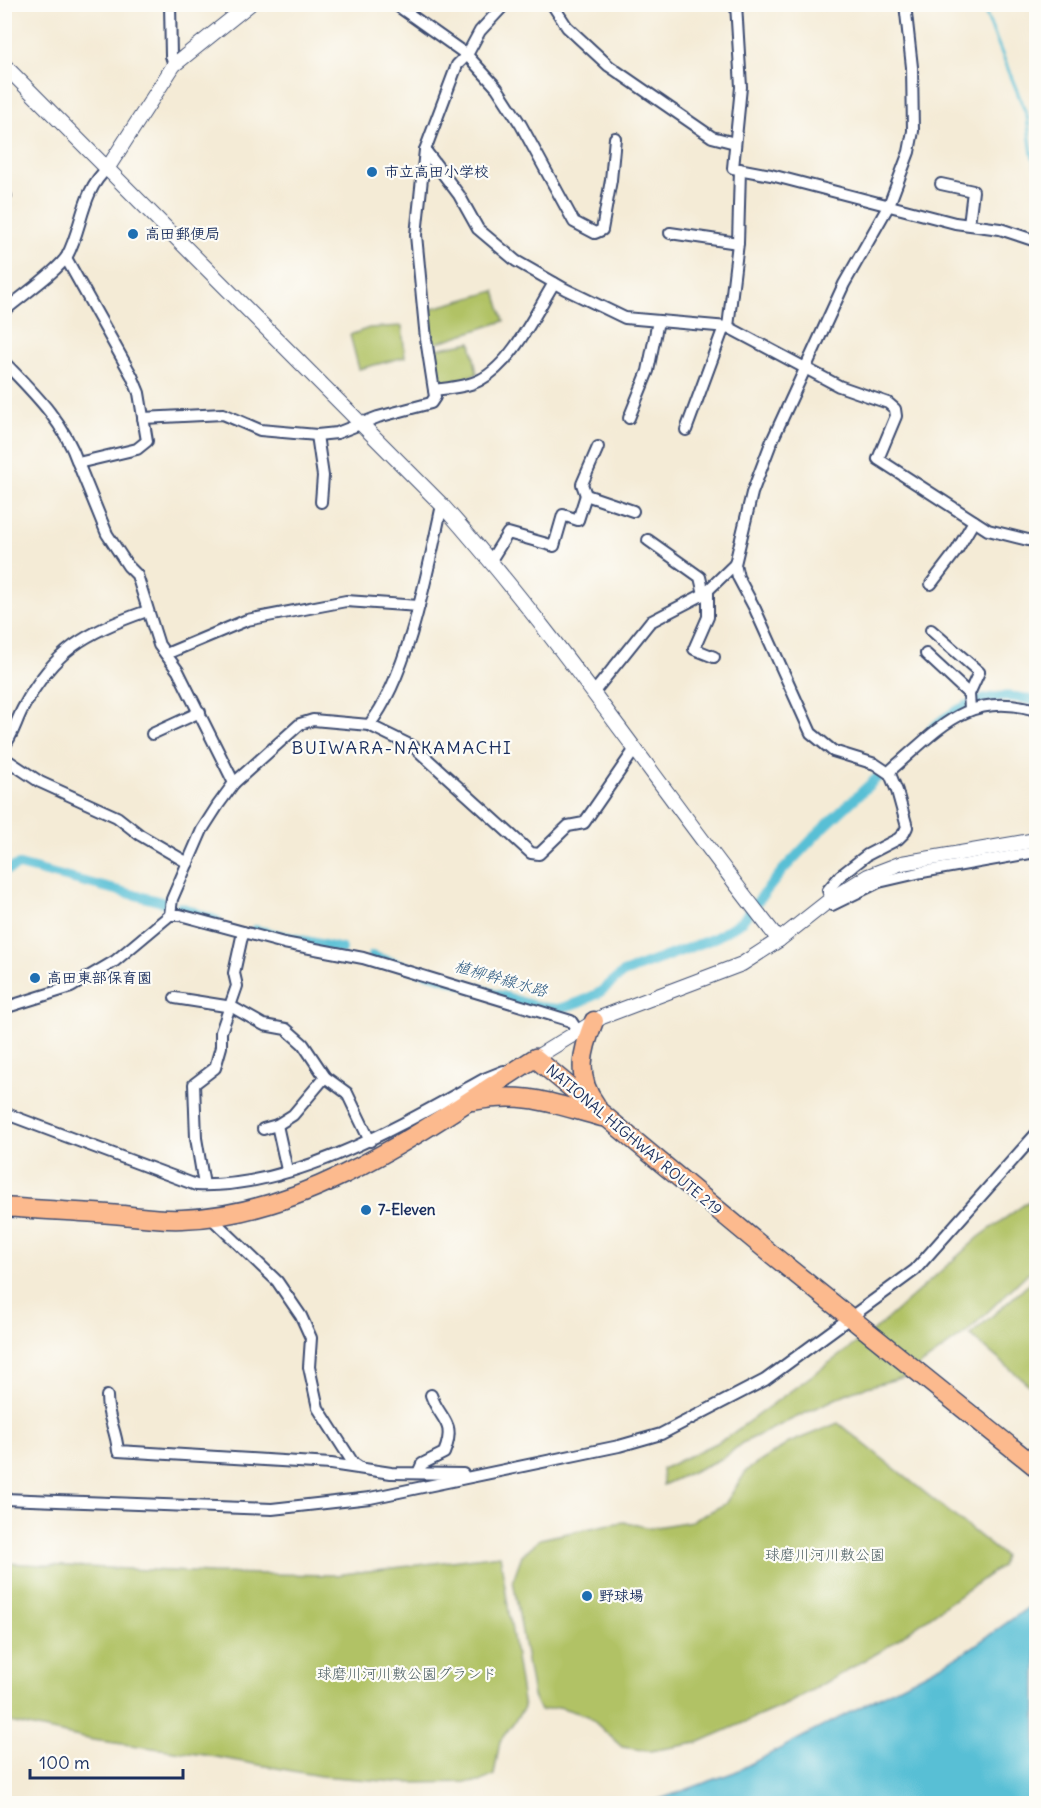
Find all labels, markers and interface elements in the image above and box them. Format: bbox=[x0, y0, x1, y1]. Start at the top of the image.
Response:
place label: 市立高田小学校 bbox=[384, 162, 489, 181]
marker: 市立高田小学校 bbox=[365, 165, 379, 179]
place label: 高田郵便局 bbox=[145, 224, 220, 243]
marker: 高田郵便局 bbox=[126, 227, 140, 241]
district label: BUIWARA-NAKAMACHI bbox=[292, 736, 512, 759]
water label: 植柳幹線水路 bbox=[452, 955, 551, 1001]
place label: 高田東部保育園 bbox=[47, 968, 152, 987]
marker: 高田東部保育園 bbox=[28, 971, 42, 985]
street label: NATIONAL HIGHWAY ROUTE 219 bbox=[542, 1060, 726, 1219]
place label: 7-Eleven bbox=[378, 1200, 436, 1219]
marker: 7-Eleven bbox=[359, 1203, 373, 1217]
park label: 球磨川河川敷公園 bbox=[765, 1545, 885, 1564]
place label: 野球場 bbox=[599, 1586, 644, 1605]
marker: 野球場 bbox=[580, 1589, 594, 1603]
park label: 球磨川河川敷公園グランド bbox=[317, 1664, 497, 1683]
scale bar bbox=[30, 1742, 183, 1780]
text: 100 m bbox=[39, 1751, 90, 1774]

